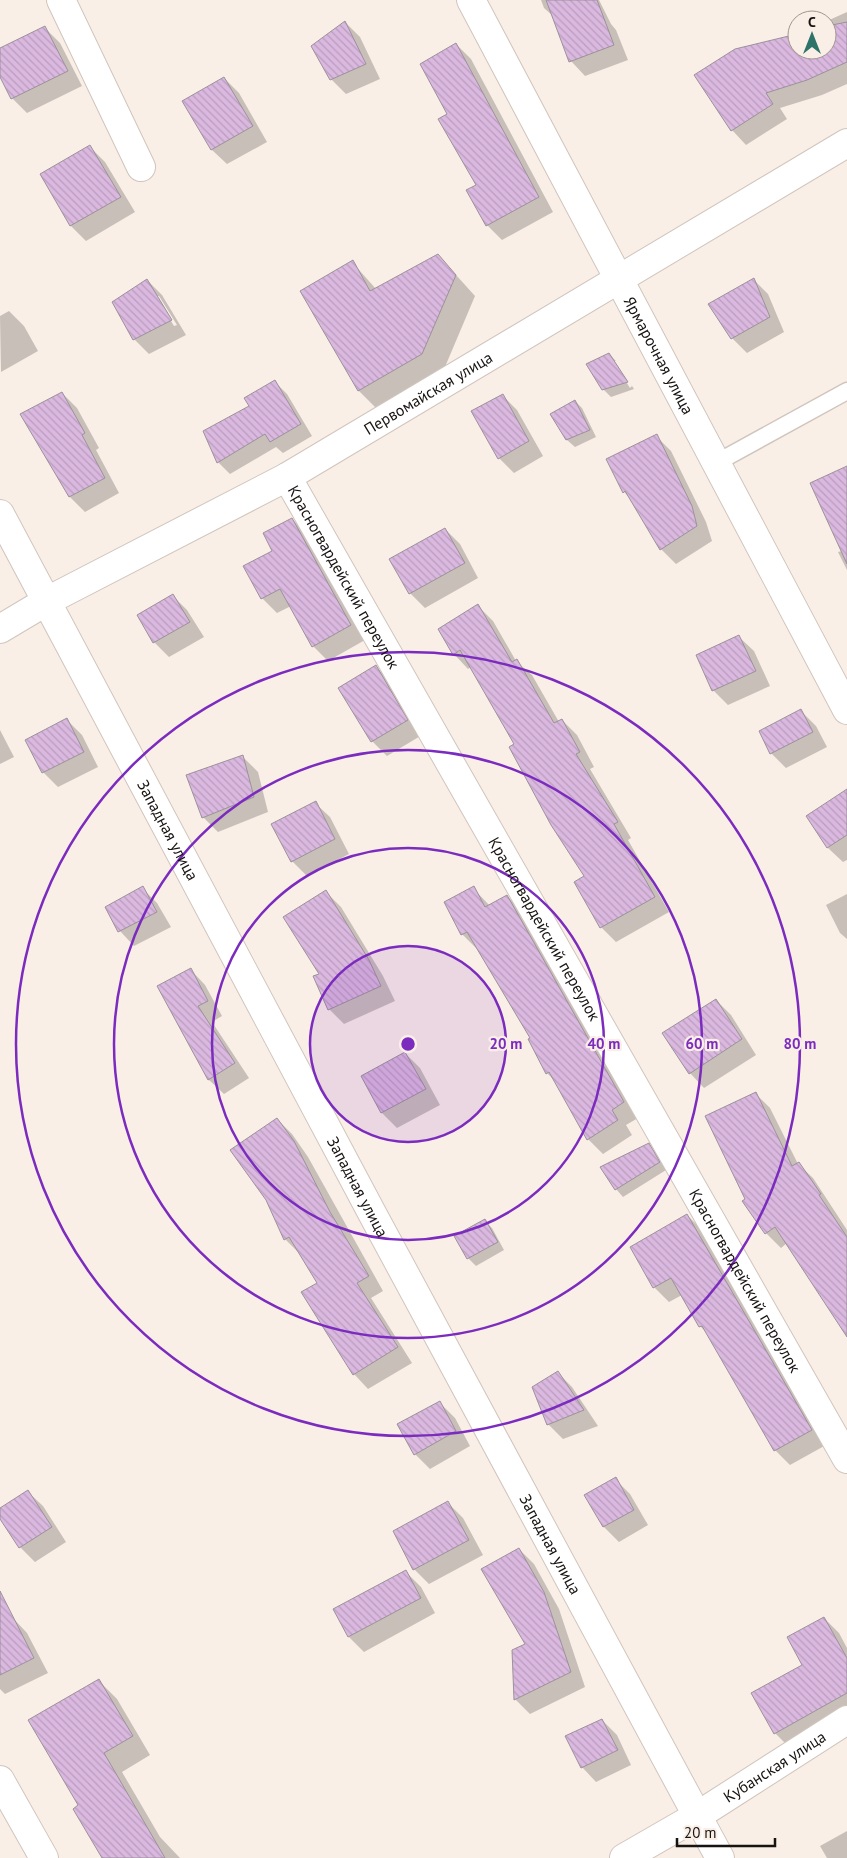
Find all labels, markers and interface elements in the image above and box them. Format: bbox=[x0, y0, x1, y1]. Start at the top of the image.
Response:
north arrow bbox=[787, 10, 837, 60]
text: С bbox=[808, 13, 816, 31]
street label: Ярмарочная улица bbox=[620, 293, 698, 418]
street label: Первомайская улица bbox=[360, 347, 496, 439]
street label: Красногвардейский переулок bbox=[284, 482, 404, 673]
street label: Западная улица bbox=[133, 776, 203, 884]
street label: Красногвардейский переулок bbox=[484, 833, 605, 1024]
text: 20 m bbox=[490, 1034, 522, 1053]
text: 40 m bbox=[588, 1034, 620, 1053]
text: 60 m bbox=[686, 1034, 718, 1053]
text: 80 m bbox=[784, 1034, 816, 1053]
centre of rings bbox=[399, 1035, 417, 1053]
street label: Западная улица bbox=[323, 1133, 393, 1240]
street label: Красногвардейский переулок bbox=[685, 1185, 806, 1376]
street label: Западная улица bbox=[515, 1490, 586, 1598]
street label: Кубанская улица bbox=[719, 1726, 829, 1807]
scale bar bbox=[677, 1816, 774, 1848]
text: 20 m bbox=[684, 1823, 717, 1842]

